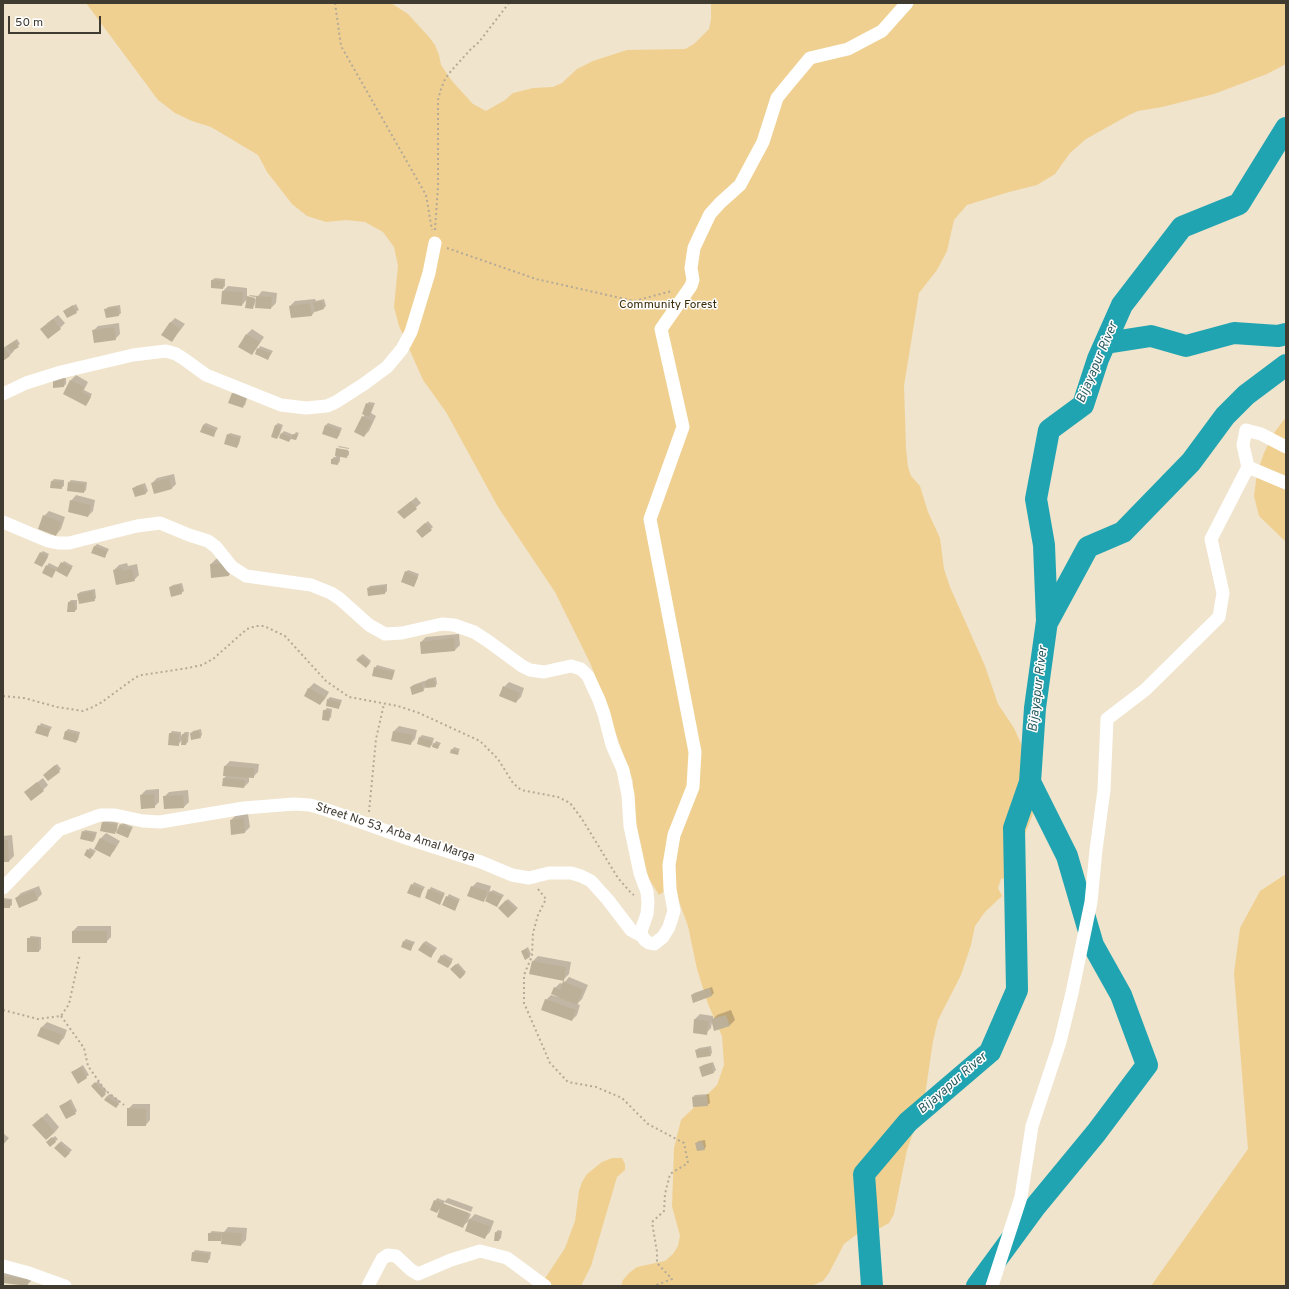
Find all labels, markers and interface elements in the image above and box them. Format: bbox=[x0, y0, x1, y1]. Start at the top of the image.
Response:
scale bar bbox=[10, 8, 103, 34]
text: 50 m bbox=[15, 15, 43, 31]
park label: Community Forest bbox=[619, 299, 717, 313]
water label: Bijayapur River bbox=[1074, 320, 1122, 406]
water label: Bijayapur River bbox=[1026, 645, 1052, 733]
street label: Street No 53, Arba Amal Marga bbox=[313, 800, 477, 866]
water label: Bijayapur River bbox=[915, 1050, 991, 1118]

